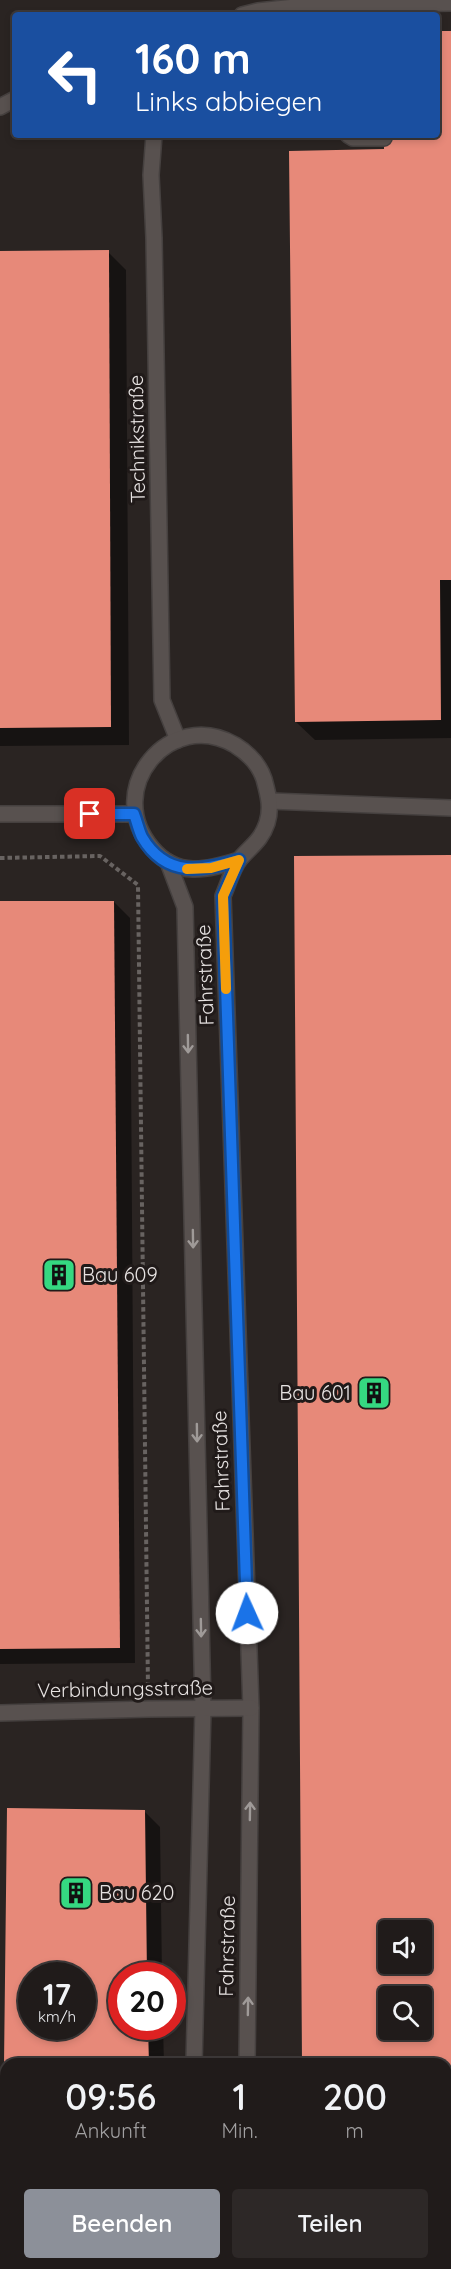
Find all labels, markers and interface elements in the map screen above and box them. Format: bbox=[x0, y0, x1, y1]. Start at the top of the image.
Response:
text: 160 m bbox=[135, 32, 251, 85]
icon: left bbox=[36, 36, 114, 114]
text: Links abbiegen bbox=[135, 84, 322, 118]
street label: Technikstraße bbox=[123, 375, 150, 503]
pin bbox=[64, 788, 115, 839]
icon: arrive bbox=[73, 797, 106, 830]
street label: Fahrstraße bbox=[190, 924, 219, 1026]
one-way arrow bbox=[183, 1033, 194, 1053]
one-way arrow bbox=[187, 1228, 198, 1248]
building icon: Bau 609 bbox=[41, 1257, 77, 1293]
place label: Bau 609 bbox=[82, 1262, 158, 1287]
building icon: Bau 601 bbox=[356, 1375, 392, 1411]
place label: Bau 601 bbox=[279, 1380, 351, 1405]
street label: Fahrstraße bbox=[206, 1410, 235, 1512]
one-way arrow bbox=[191, 1423, 203, 1443]
position arrow bbox=[215, 1581, 279, 1645]
one-way arrow bbox=[195, 1618, 207, 1638]
street label: Verbindungsstraße bbox=[37, 1674, 213, 1703]
one-way arrow bbox=[244, 1801, 255, 1821]
building icon: Bau 620 bbox=[58, 1875, 94, 1911]
place label: Bau 620 bbox=[99, 1880, 175, 1905]
street label: Fahrstraße bbox=[213, 1895, 240, 1997]
map controls bbox=[378, 1920, 432, 2040]
button: sound bbox=[378, 1920, 432, 1974]
speed limit sign: 20 bbox=[108, 1962, 186, 2040]
text: 17 bbox=[43, 1975, 71, 2013]
button: search bbox=[378, 1986, 432, 2040]
one-way arrow bbox=[242, 1996, 253, 2016]
text: km/h bbox=[38, 2007, 76, 2026]
text: 09:56 bbox=[65, 2074, 156, 2119]
text: 1 bbox=[233, 2074, 246, 2119]
text: 200 bbox=[323, 2074, 387, 2119]
text: Ankunft bbox=[75, 2118, 147, 2143]
text: Min. bbox=[222, 2118, 258, 2143]
text: m bbox=[346, 2118, 364, 2143]
button: Beenden bbox=[24, 2189, 220, 2258]
button: Teilen bbox=[232, 2189, 428, 2258]

